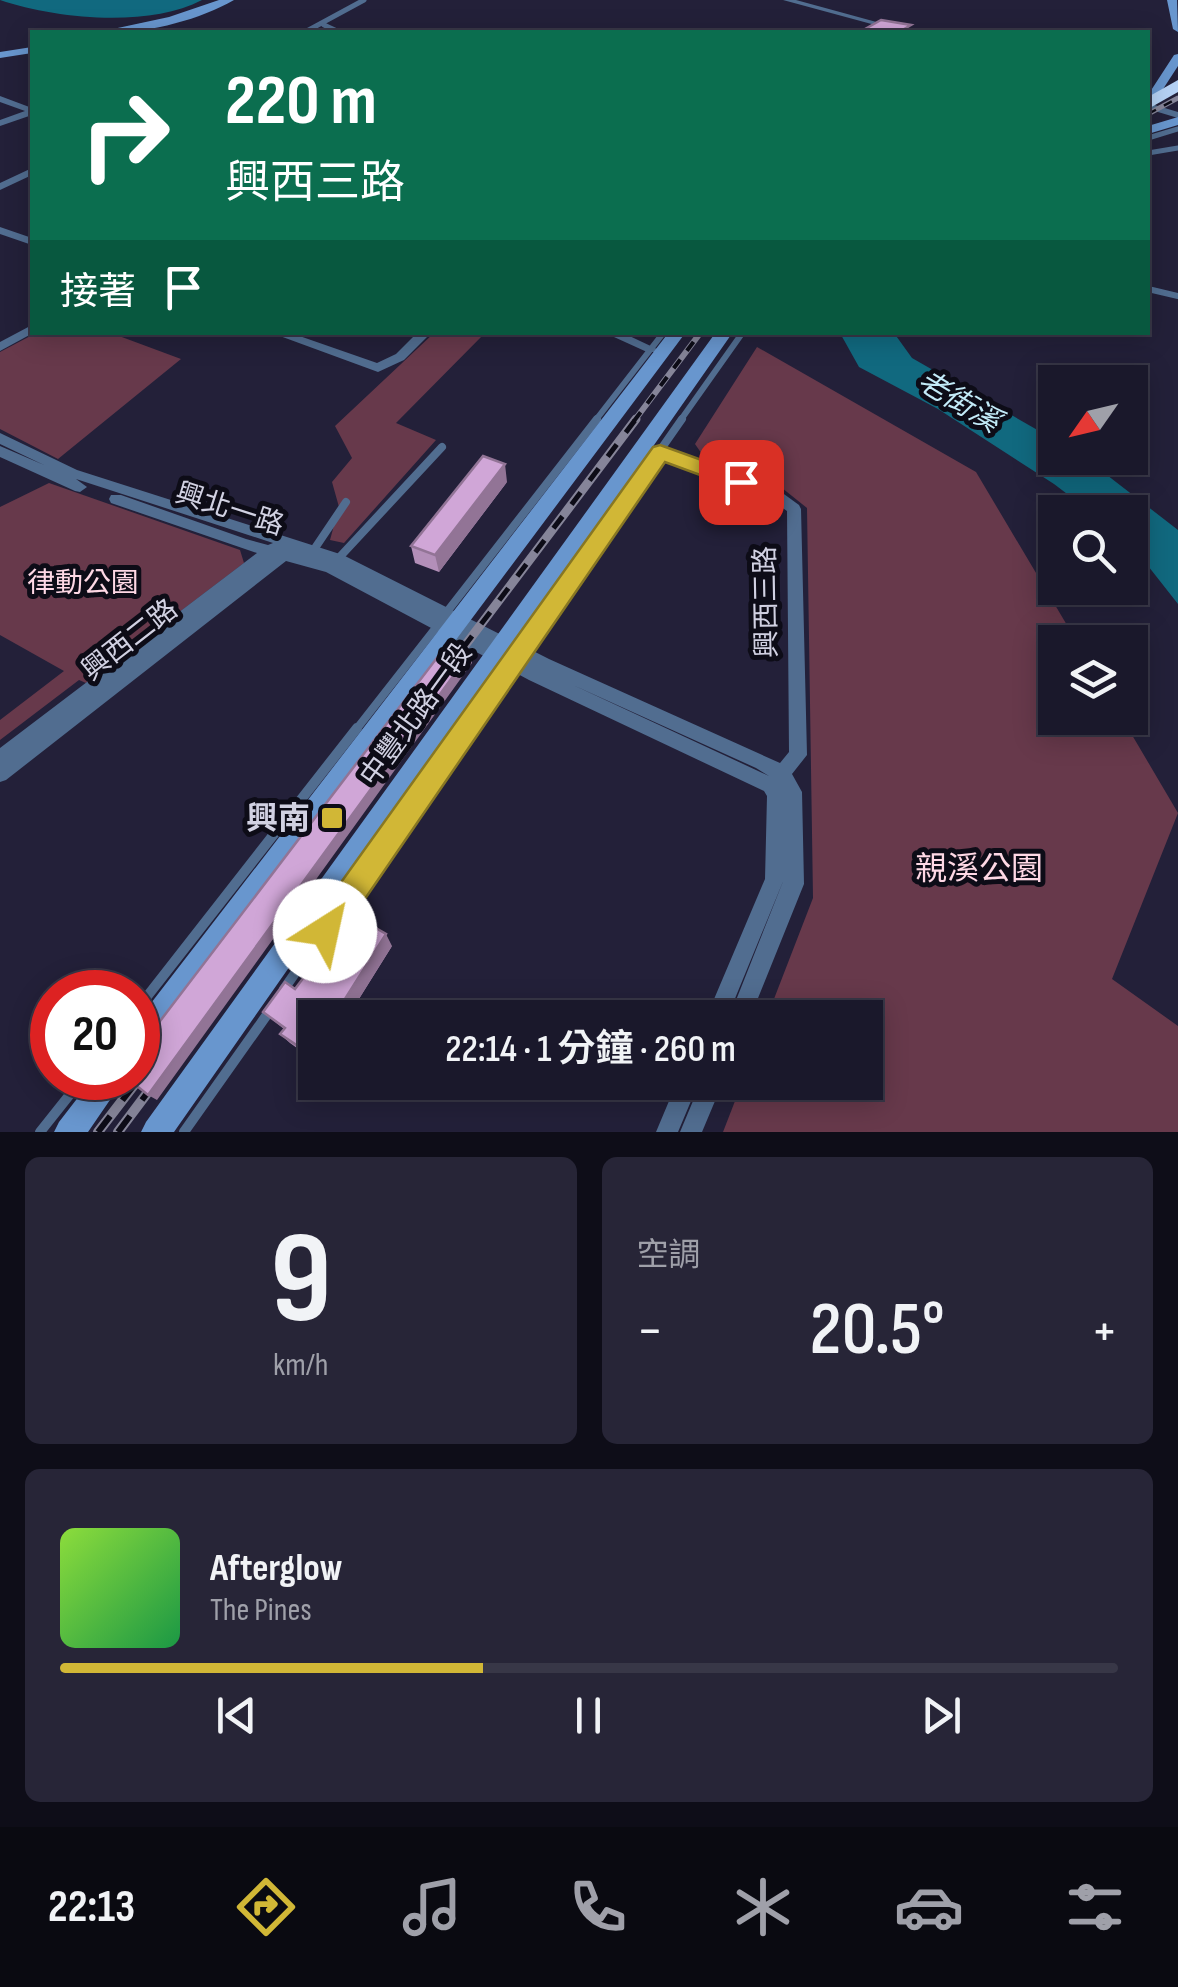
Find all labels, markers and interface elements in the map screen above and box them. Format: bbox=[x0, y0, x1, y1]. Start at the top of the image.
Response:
text: 220 m bbox=[225, 60, 377, 144]
icon: right bbox=[60, 70, 190, 200]
text: 興西三路 bbox=[225, 156, 405, 211]
icon: arrive bbox=[156, 260, 211, 315]
text: 接著 bbox=[60, 270, 136, 315]
water label: 老街溪 bbox=[911, 363, 1010, 443]
north arrow bbox=[1038, 365, 1148, 475]
map controls bbox=[1038, 365, 1148, 735]
pin bbox=[699, 440, 784, 525]
icon: arrive bbox=[714, 455, 769, 510]
street label: 興北一路 bbox=[171, 476, 288, 542]
button: search bbox=[1038, 495, 1148, 605]
street label: 興西三路 bbox=[749, 546, 784, 658]
park label: 律動公園 bbox=[27, 567, 139, 600]
street label: 興西二路 bbox=[76, 593, 184, 688]
button: layers bbox=[1038, 625, 1148, 735]
street label: 中豐北路一段 bbox=[353, 637, 479, 793]
place label: 興南 bbox=[246, 800, 310, 839]
marker: 興南 bbox=[319, 805, 345, 831]
park label: 親溪公園 bbox=[915, 850, 1043, 889]
position arrow bbox=[273, 879, 377, 983]
speed limit sign: 20 bbox=[30, 970, 160, 1100]
text: 22:14 · 1 分鐘 · 260 m bbox=[445, 1027, 736, 1072]
text: 9 bbox=[270, 1203, 332, 1359]
text: 空調 bbox=[637, 1236, 701, 1275]
text: 20.5° bbox=[810, 1285, 945, 1376]
text: − bbox=[637, 1298, 663, 1365]
text: + bbox=[1091, 1298, 1118, 1365]
text: km/h bbox=[273, 1346, 328, 1385]
text: Afterglow bbox=[210, 1546, 343, 1591]
text: The Pines bbox=[210, 1591, 312, 1630]
icon: previous bbox=[209, 1688, 264, 1743]
icon: pause bbox=[561, 1688, 616, 1743]
icon: next bbox=[914, 1688, 969, 1743]
icon: directions bbox=[231, 1872, 301, 1942]
icon: music bbox=[397, 1872, 467, 1942]
icon: phone bbox=[563, 1872, 633, 1942]
icon: climate bbox=[728, 1872, 798, 1942]
icon: car bbox=[894, 1872, 964, 1942]
icon: filters bbox=[1060, 1872, 1130, 1942]
text: 22:13 bbox=[48, 1880, 135, 1935]

